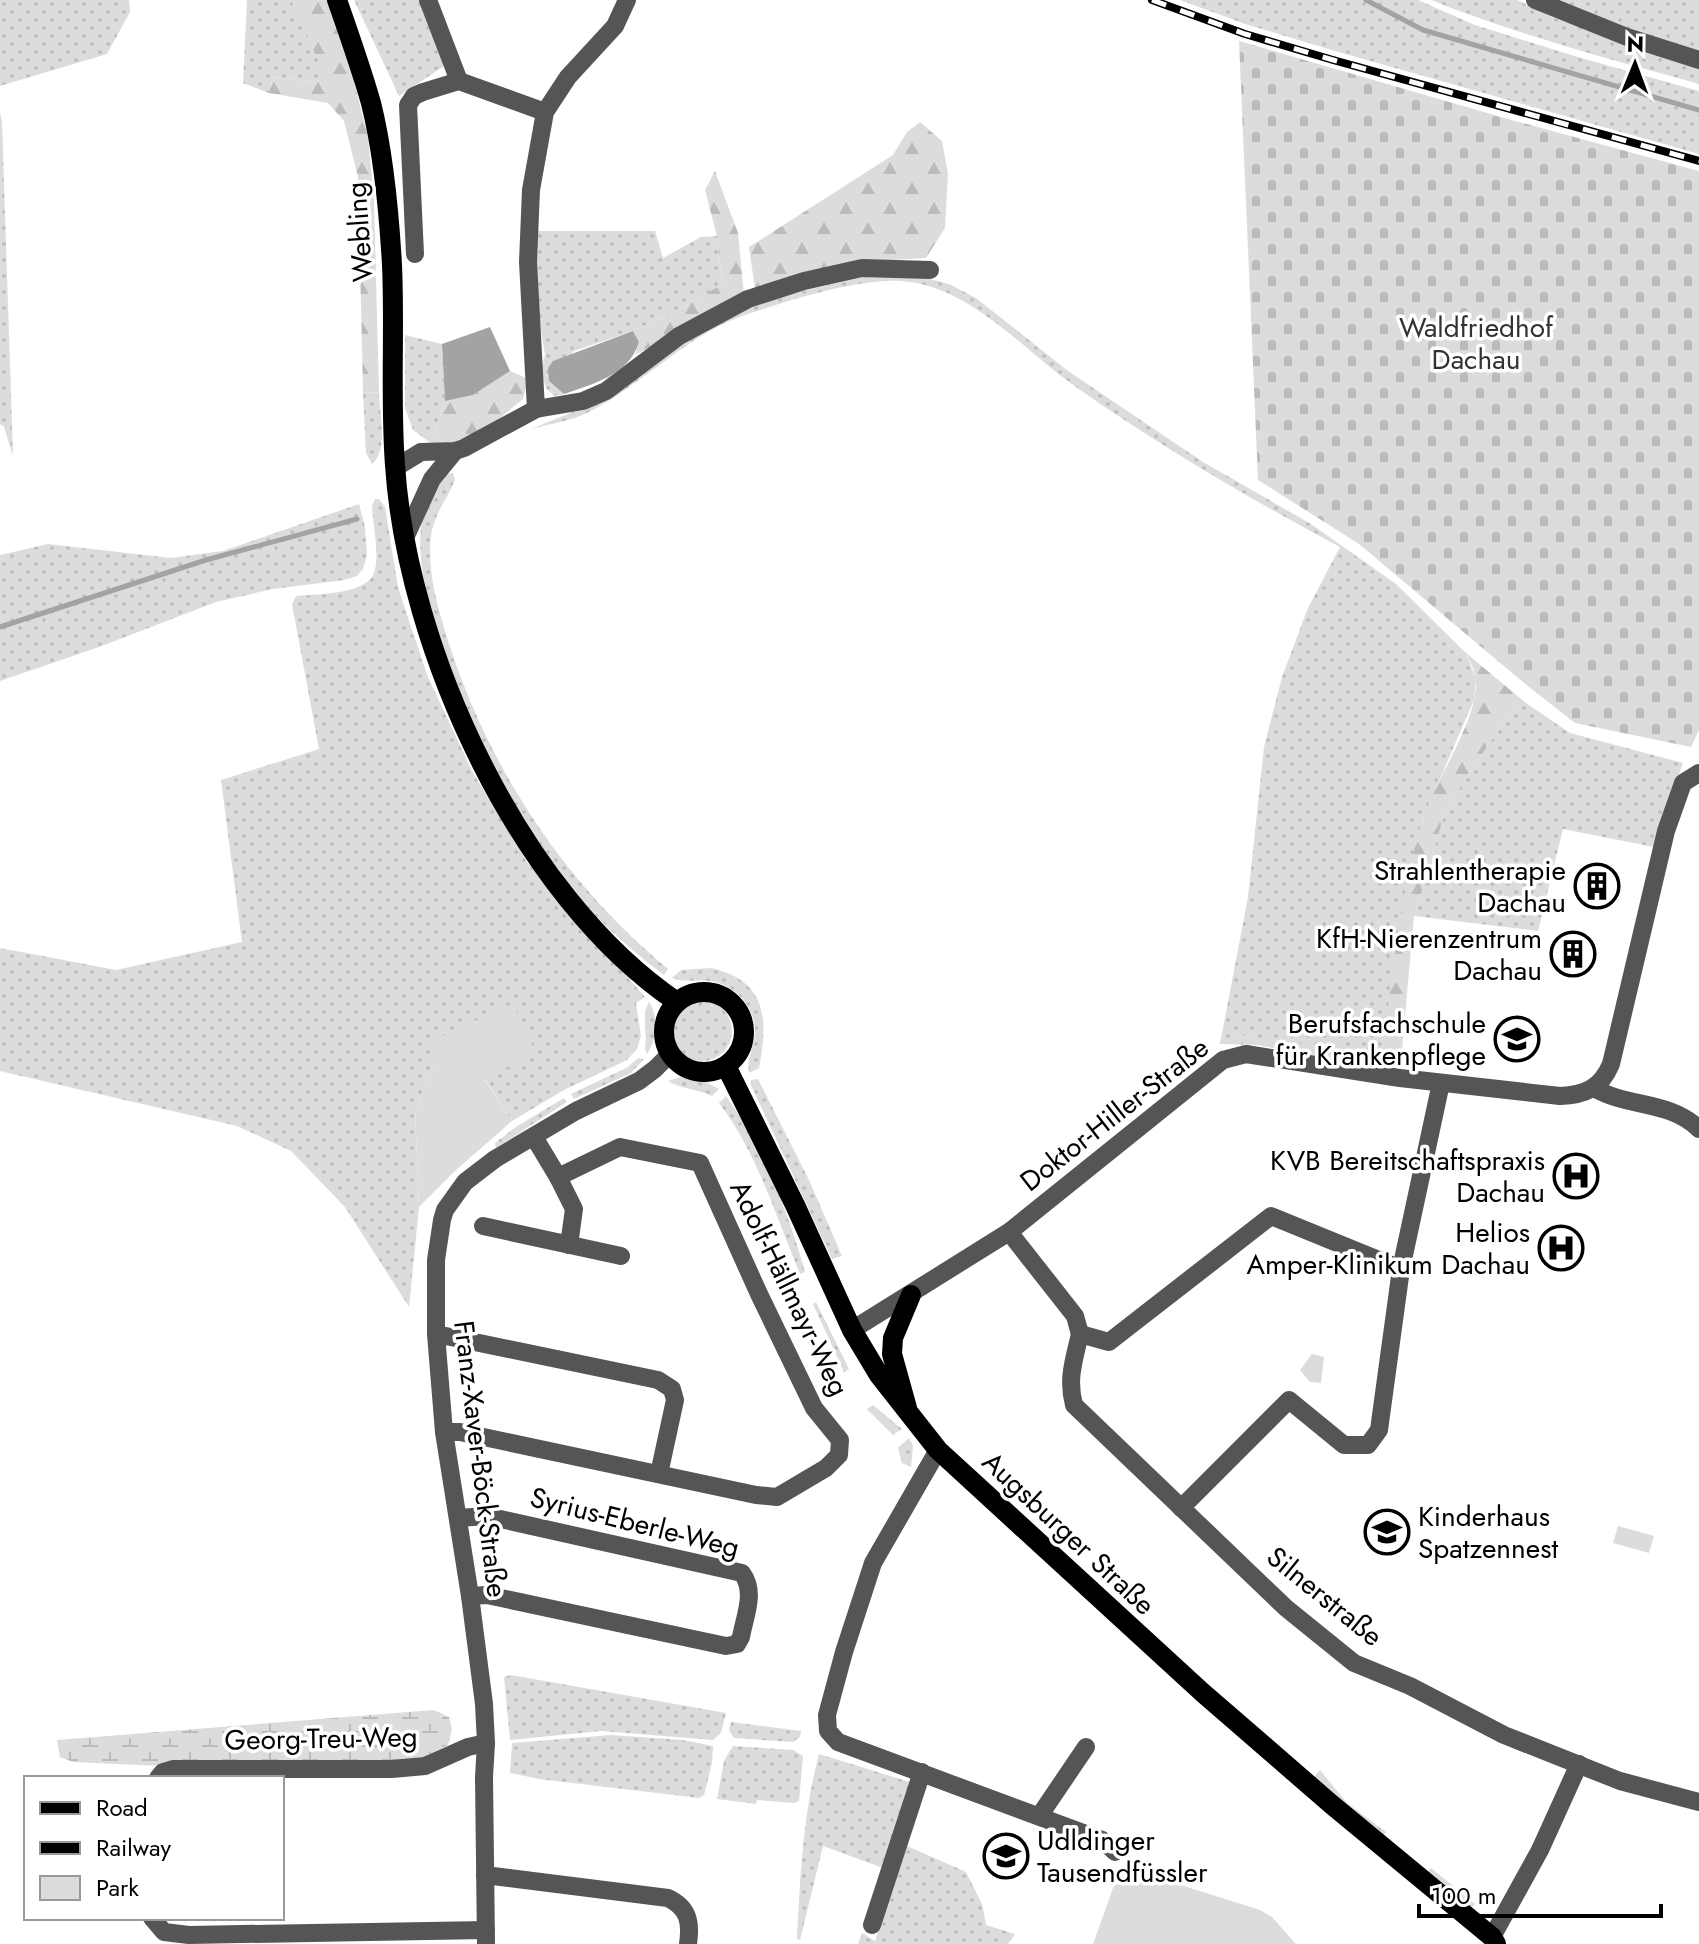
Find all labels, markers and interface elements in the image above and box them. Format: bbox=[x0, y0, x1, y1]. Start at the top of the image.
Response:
north arrow bbox=[1595, 24, 1675, 104]
text: N bbox=[1626, 28, 1644, 60]
street label: Webling bbox=[336, 181, 383, 283]
park label: Waldfriedhof Dachau bbox=[1399, 307, 1554, 380]
place label: Strahlentherapie Dachau bbox=[1374, 850, 1566, 923]
building icon: Strahlentherapie Dachau bbox=[1573, 862, 1621, 910]
place label: KfH-Nierenzentrum Dachau bbox=[1316, 918, 1542, 991]
building icon: KfH-Nierenzentrum Dachau bbox=[1549, 930, 1597, 978]
place label: Berufsfachschule für Krankenpflege bbox=[1275, 1003, 1486, 1076]
school or university icon: Berufsfachschule für Krankenpflege bbox=[1493, 1015, 1541, 1063]
street label: Doktor-Hiller-Straße bbox=[1011, 1028, 1217, 1201]
place label: KVB Bereitschaftspraxis Dachau bbox=[1270, 1140, 1545, 1213]
hospital icon: KVB Bereitschaftspraxis Dachau bbox=[1552, 1152, 1600, 1200]
street label: Adolf-Hällmayr-Weg bbox=[720, 1173, 860, 1403]
place label: Helios Amper-Klinikum Dachau bbox=[1247, 1212, 1530, 1285]
hospital icon: Helios Amper-Klinikum Dachau bbox=[1537, 1224, 1585, 1272]
street label: Franz-Xaver-Böck-Straße bbox=[443, 1318, 518, 1600]
street label: Augsburger Straße bbox=[973, 1442, 1164, 1625]
street label: Syrius-Eberle-Weg bbox=[526, 1477, 744, 1568]
place label: Kinderhaus Spatzennest bbox=[1418, 1496, 1558, 1569]
school or university icon: Kinderhaus Spatzennest bbox=[1363, 1508, 1411, 1556]
street label: Silnerstraße bbox=[1258, 1537, 1392, 1656]
street label: Georg-Treu-Weg bbox=[224, 1716, 418, 1761]
legend bbox=[24, 1776, 284, 1920]
text: Road bbox=[96, 1790, 148, 1825]
place label: Udldinger Tausendfüssler bbox=[1037, 1820, 1208, 1893]
text: Railway bbox=[96, 1830, 171, 1865]
school or university icon: Udldinger Tausendfüssler bbox=[982, 1832, 1030, 1880]
scale bar bbox=[1419, 1868, 1661, 1918]
text: Park bbox=[96, 1870, 139, 1905]
text: 100 m bbox=[1431, 1878, 1497, 1913]

